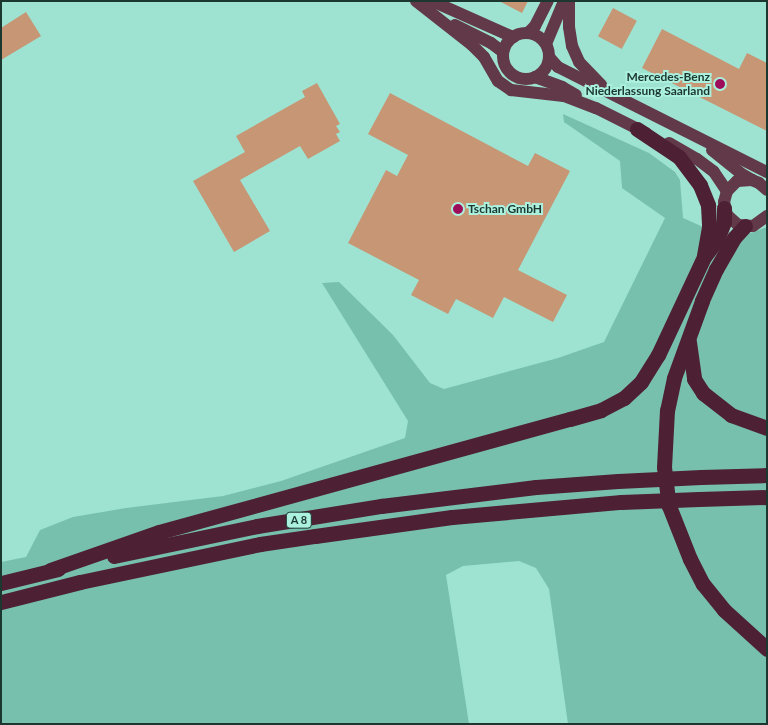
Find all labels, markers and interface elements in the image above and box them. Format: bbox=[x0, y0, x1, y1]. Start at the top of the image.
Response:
place label: Mercedes-Benz Niederlassung Saarland bbox=[585, 70, 710, 98]
marker: Mercedes-Benz Niederlassung Saarland bbox=[714, 78, 726, 90]
place label: Tschan GmbH bbox=[468, 202, 542, 216]
marker: Tschan GmbH bbox=[452, 203, 464, 215]
road number: A 8 bbox=[285, 512, 313, 528]

